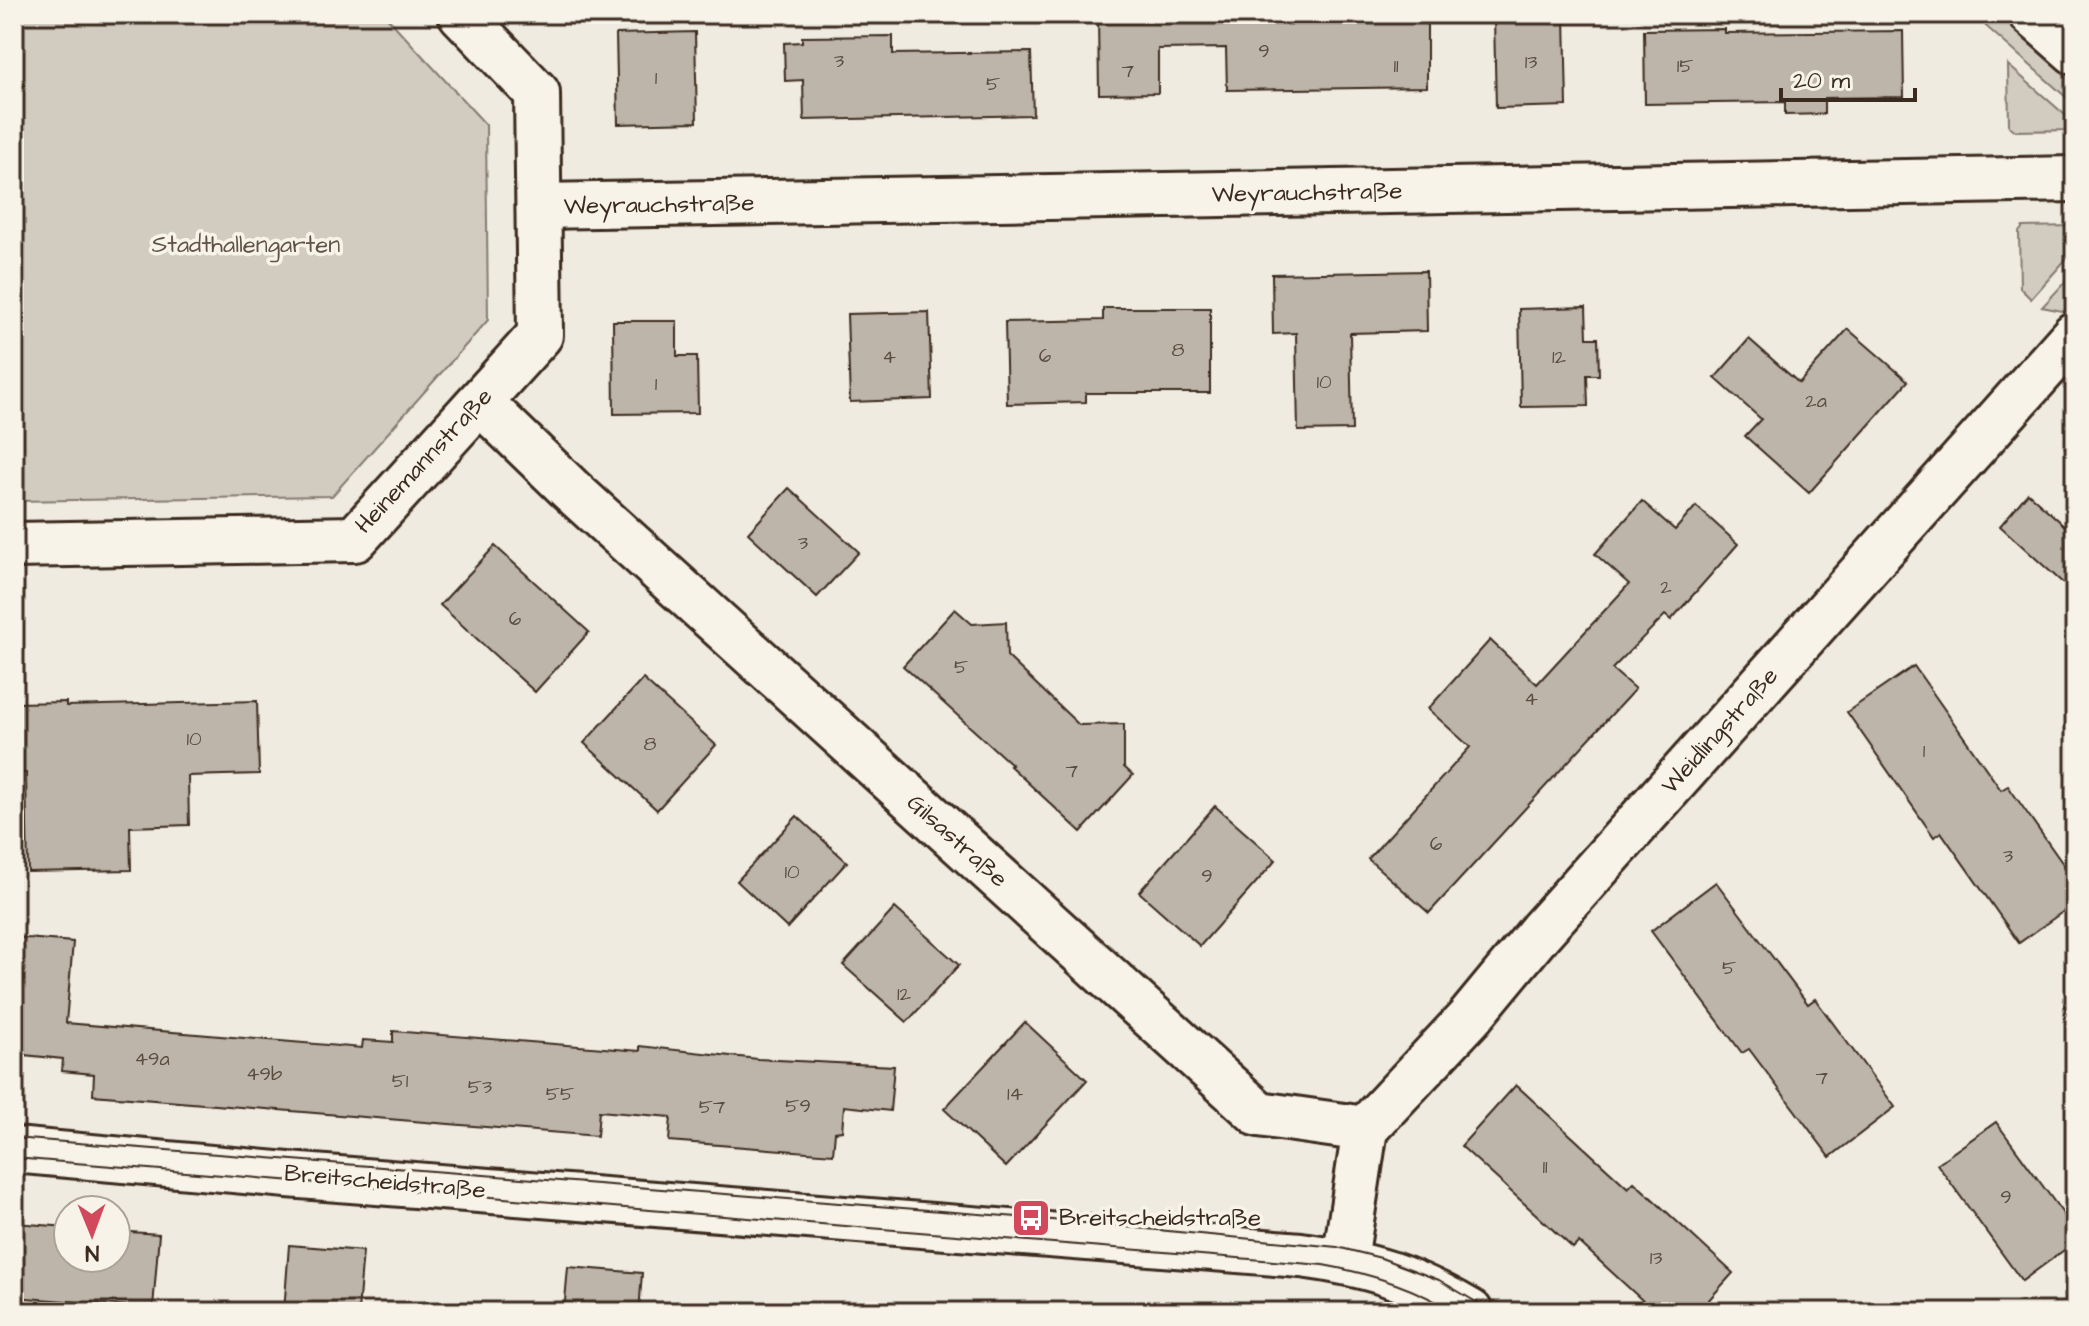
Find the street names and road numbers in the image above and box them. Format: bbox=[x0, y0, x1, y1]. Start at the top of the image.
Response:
street label: Weyrauchstraße bbox=[1211, 174, 1403, 213]
street label: Weyrauchstraße bbox=[563, 186, 755, 225]
street label: Heinemannstraße bbox=[347, 381, 501, 541]
street label: Weidlingstraße bbox=[1654, 660, 1787, 803]
street label: Gilsastraße bbox=[899, 786, 1015, 896]
street label: Breitscheidstraße bbox=[283, 1156, 487, 1208]

